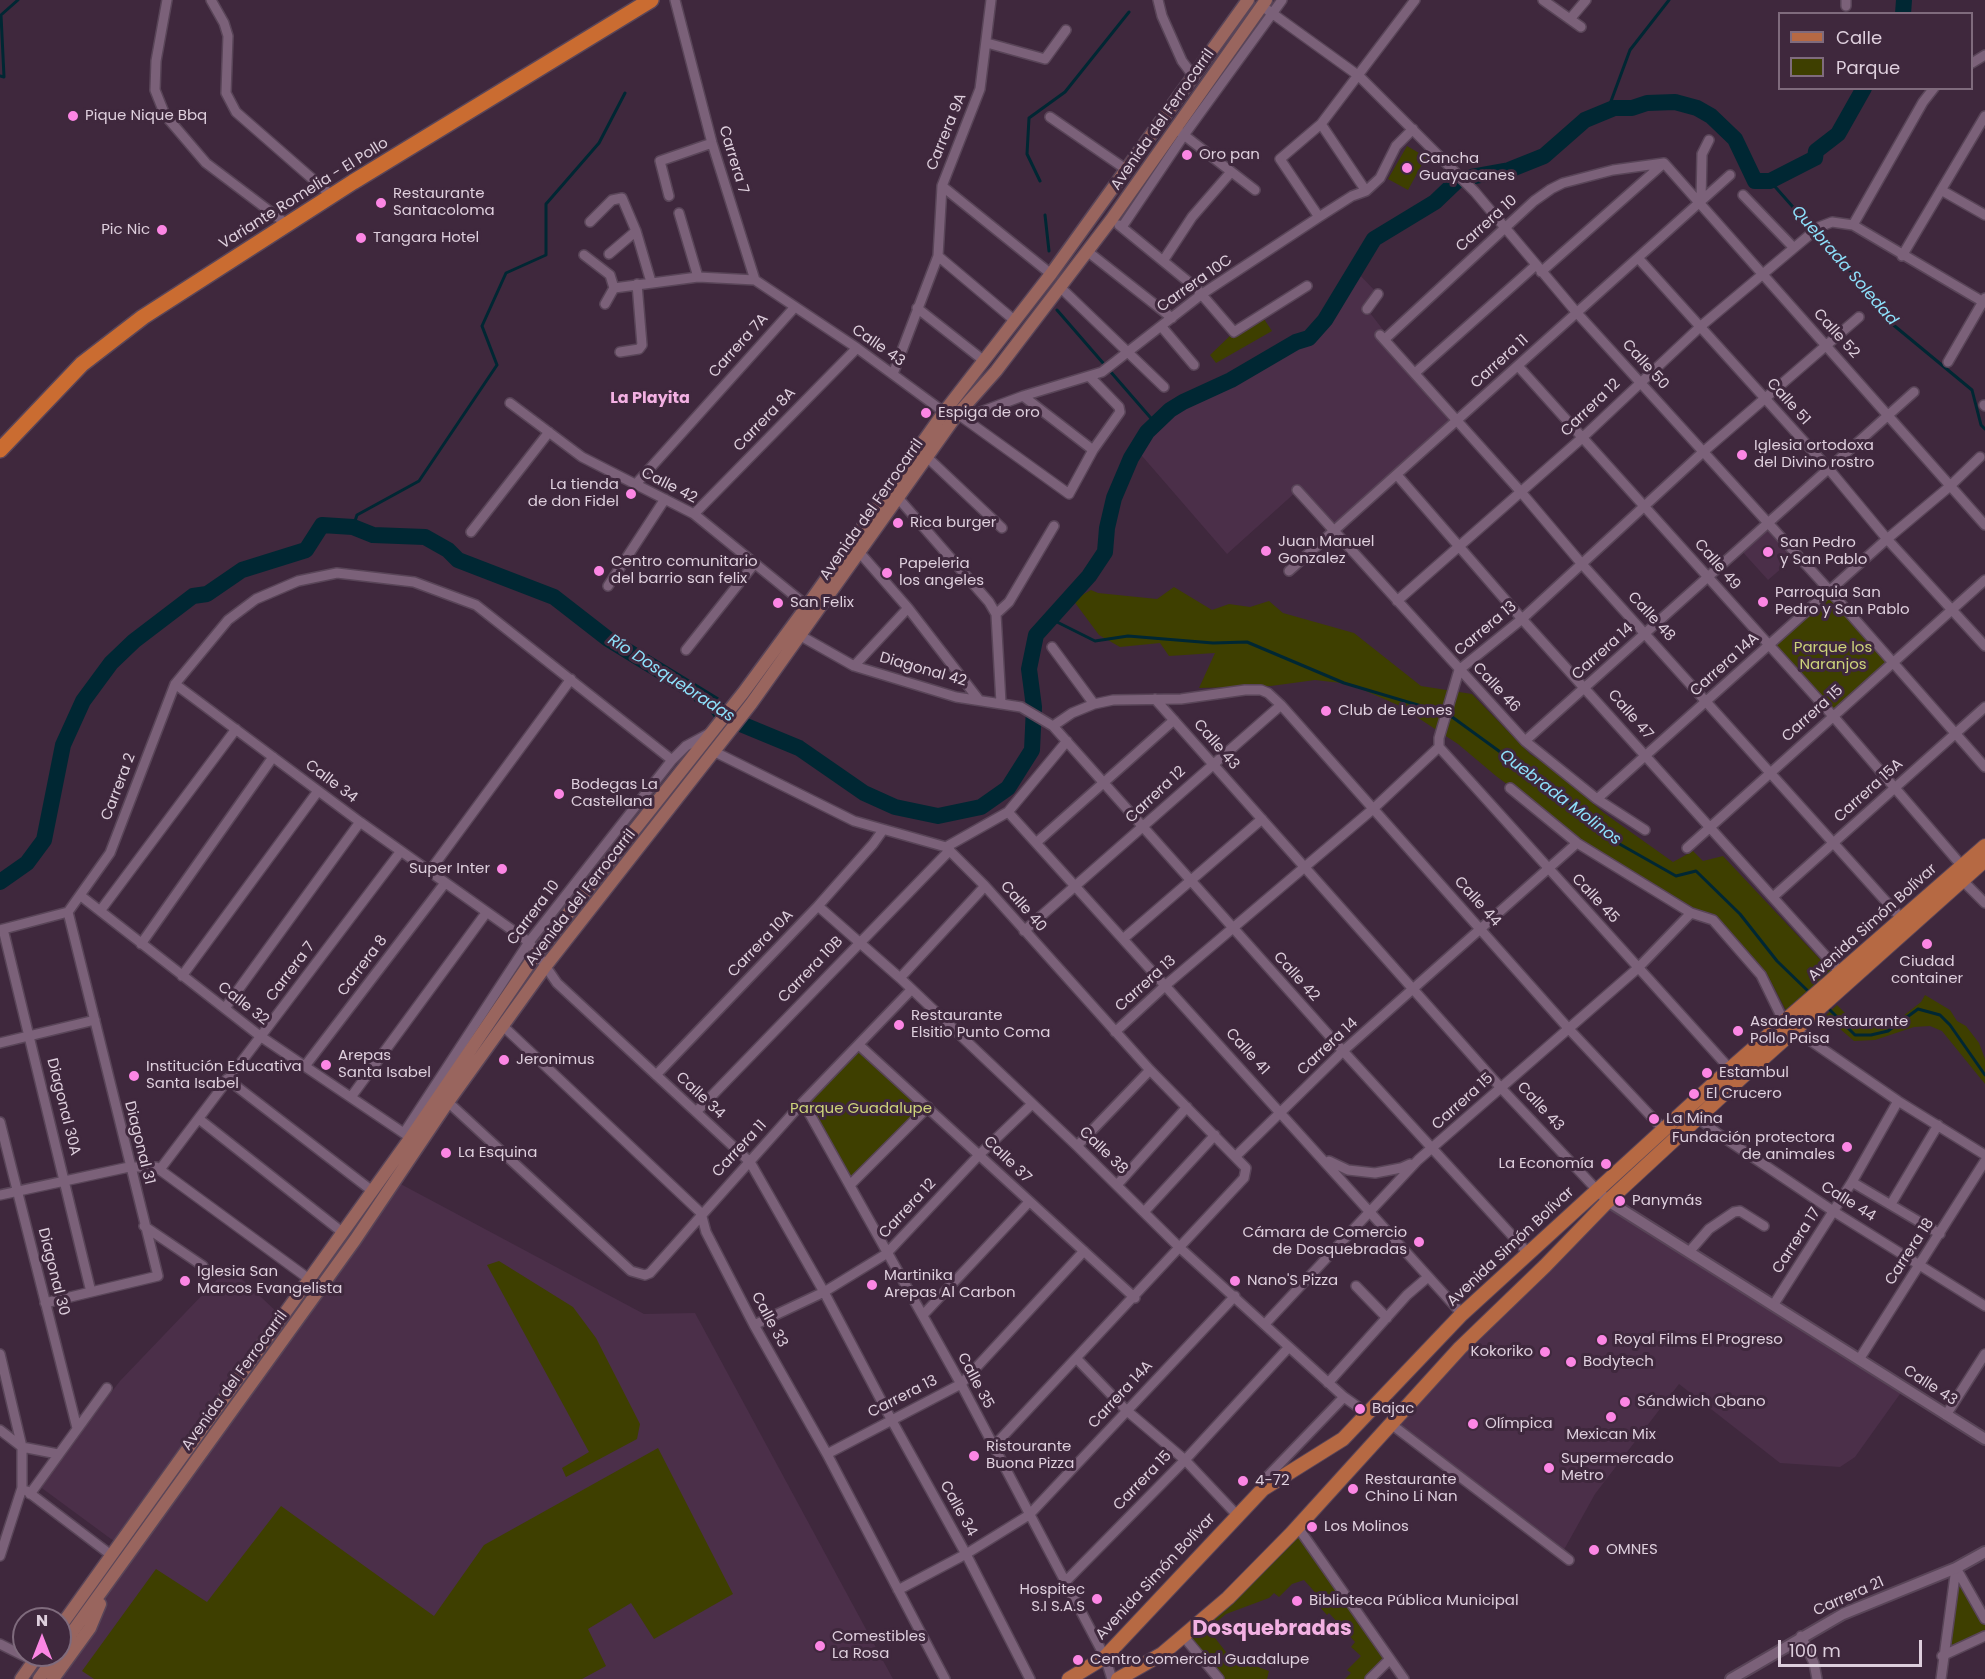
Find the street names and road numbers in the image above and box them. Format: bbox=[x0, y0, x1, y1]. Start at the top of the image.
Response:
street label: Avenida del Ferrocarril bbox=[1107, 46, 1219, 194]
street label: Carrera 9A bbox=[923, 91, 971, 173]
street label: Carrera 7 bbox=[714, 124, 752, 196]
street label: Variante Romelia - El Pollo bbox=[216, 134, 392, 254]
street label: Carrera 10 bbox=[1453, 192, 1521, 256]
street label: Carrera 10C bbox=[1154, 251, 1236, 317]
street label: Calle 52 bbox=[1809, 306, 1863, 362]
street label: Carrera 7A bbox=[705, 310, 773, 382]
street label: Calle 43 bbox=[848, 321, 908, 371]
street label: Carrera 11 bbox=[1467, 331, 1533, 393]
street label: Calle 50 bbox=[1618, 336, 1672, 394]
street label: Carrera 12 bbox=[1558, 375, 1624, 441]
street label: Calle 51 bbox=[1762, 375, 1814, 429]
street label: Carrera 8A bbox=[730, 384, 800, 456]
street label: Avenida del Ferrocarril bbox=[816, 436, 928, 584]
street label: Calle 42 bbox=[638, 464, 700, 508]
street label: Calle 49 bbox=[1690, 536, 1744, 594]
street label: Calle 48 bbox=[1624, 588, 1678, 646]
street label: Carrera 13 bbox=[1451, 598, 1521, 660]
street label: Carrera 14 bbox=[1569, 620, 1637, 684]
street label: Carrera 14A bbox=[1687, 629, 1763, 701]
street label: Diagonal 42 bbox=[877, 649, 969, 691]
street label: Calle 46 bbox=[1468, 659, 1524, 717]
street label: Carrera 15 bbox=[1779, 682, 1847, 746]
street label: Calle 47 bbox=[1604, 686, 1656, 744]
street label: Calle 43 bbox=[1189, 716, 1243, 774]
street label: Carrera 2 bbox=[98, 751, 140, 823]
street label: Carrera 15A bbox=[1831, 755, 1907, 827]
street label: Calle 34 bbox=[301, 757, 361, 807]
street label: Carrera 12 bbox=[1122, 763, 1190, 827]
street label: Avenida del Ferrocarril bbox=[522, 826, 640, 970]
street label: Avenida Simón Bolívar bbox=[1805, 860, 1941, 986]
street label: Calle 45 bbox=[1568, 870, 1622, 928]
street label: Calle 44 bbox=[1450, 873, 1504, 931]
street label: Carrera 10 bbox=[504, 877, 564, 949]
street label: Calle 40 bbox=[996, 878, 1050, 936]
street label: Carrera 10A bbox=[725, 907, 797, 981]
street label: Carrera 8 bbox=[334, 932, 392, 1000]
street label: Carrera 10B bbox=[775, 933, 847, 1007]
street label: Carrera 7 bbox=[263, 939, 319, 1005]
street label: Calle 42 bbox=[1269, 949, 1323, 1005]
street label: Carrera 13 bbox=[1112, 952, 1180, 1016]
street label: Calle 32 bbox=[214, 978, 272, 1030]
street label: Carrera 14 bbox=[1294, 1014, 1362, 1080]
street label: Calle 41 bbox=[1221, 1025, 1273, 1079]
street label: Diagonal 30A bbox=[42, 1056, 84, 1158]
street label: Calle 34 bbox=[672, 1069, 728, 1123]
street label: Carrera 15 bbox=[1429, 1070, 1497, 1134]
street label: Calle 43 bbox=[1513, 1079, 1567, 1135]
street label: Diagonal 31 bbox=[120, 1099, 158, 1187]
street label: Carrera 11 bbox=[709, 1117, 771, 1181]
street label: Calle 38 bbox=[1075, 1123, 1131, 1179]
street label: Calle 37 bbox=[979, 1133, 1035, 1187]
street label: Carrera 12 bbox=[876, 1175, 940, 1243]
street label: Calle 44 bbox=[1817, 1178, 1879, 1226]
street label: Avenida Simón Bolívar bbox=[1444, 1184, 1578, 1310]
street label: Carrera 17 bbox=[1769, 1205, 1825, 1277]
street label: Carrera 18 bbox=[1882, 1215, 1938, 1289]
street label: Diagonal 30 bbox=[33, 1226, 73, 1318]
street label: Calle 33 bbox=[747, 1289, 791, 1351]
street label: Avenida del Ferrocarril bbox=[178, 1308, 292, 1454]
street label: Calle 35 bbox=[953, 1350, 997, 1412]
street label: Carrera 14A bbox=[1085, 1357, 1157, 1433]
street label: Calle 43 bbox=[1900, 1362, 1960, 1410]
street label: Carrera 13 bbox=[865, 1372, 941, 1422]
street label: Carrera 15 bbox=[1110, 1447, 1176, 1515]
street label: Calle 34 bbox=[935, 1478, 981, 1540]
street label: Avenida Simón Bolívar bbox=[1093, 1510, 1219, 1644]
street label: Carrera 21 bbox=[1811, 1573, 1887, 1621]

